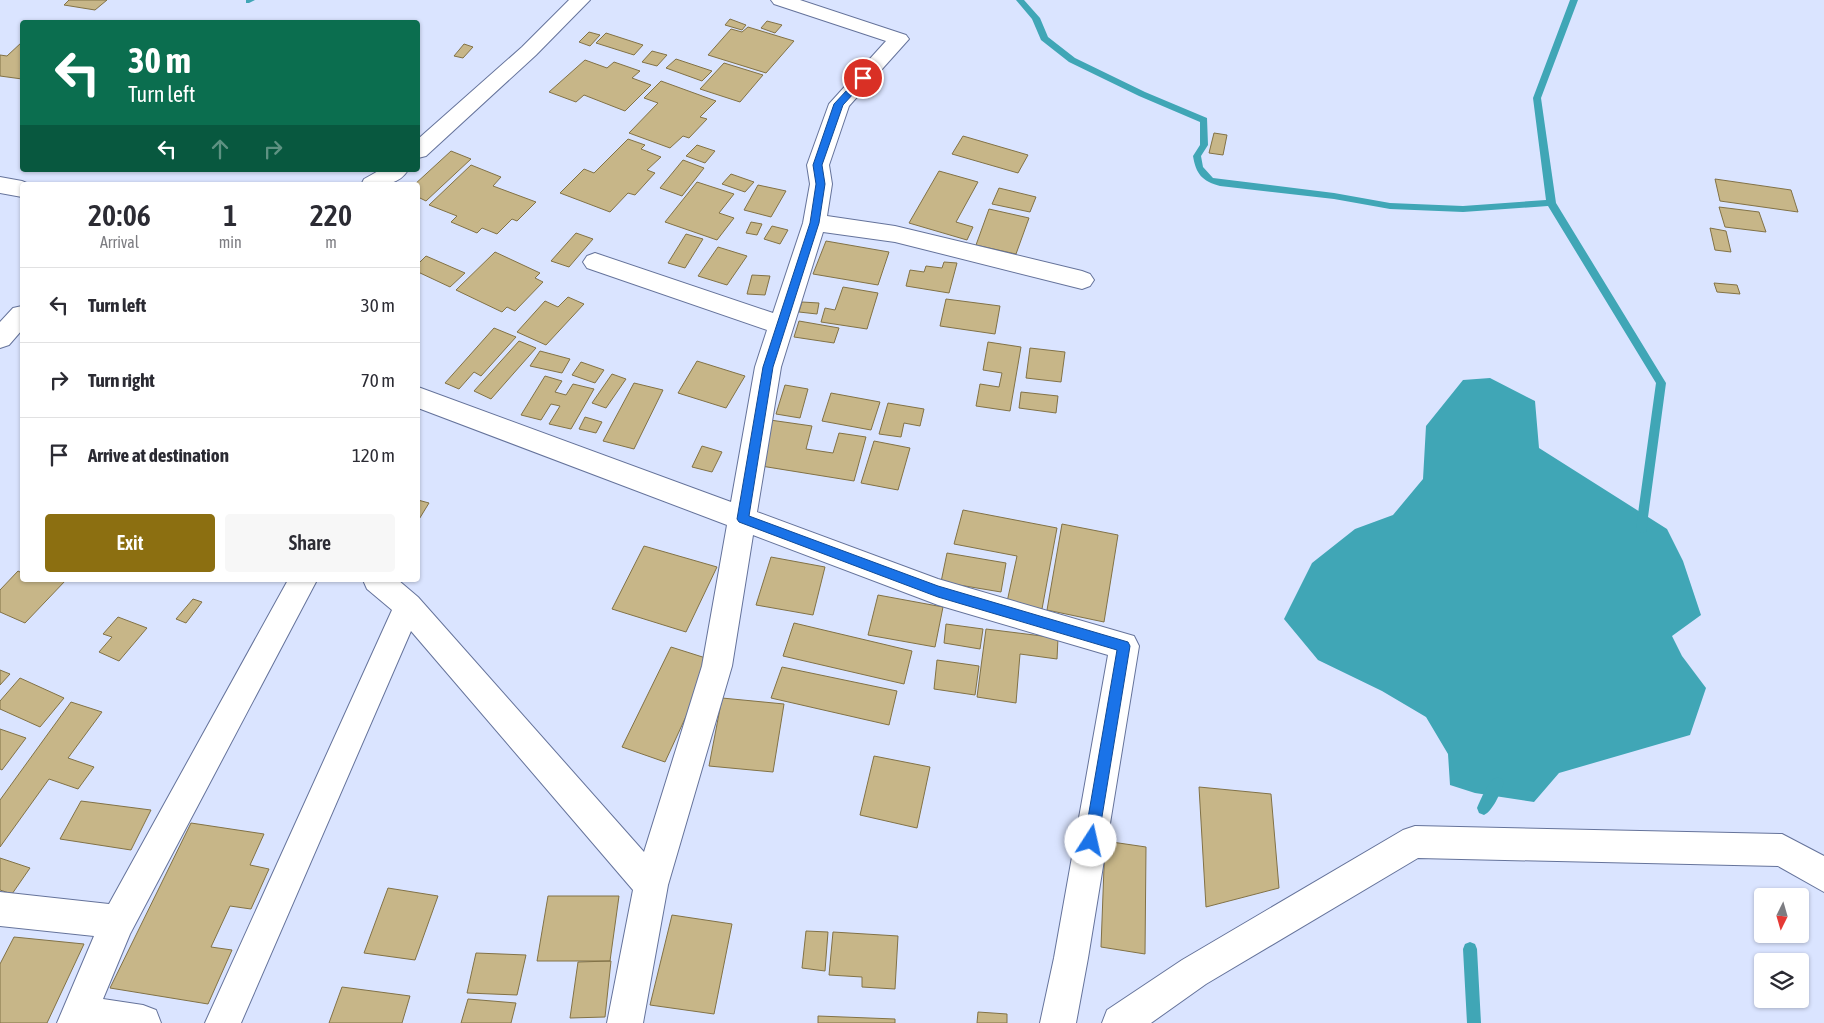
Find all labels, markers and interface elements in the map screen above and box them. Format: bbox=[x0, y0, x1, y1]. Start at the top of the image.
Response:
icon: left bbox=[45, 40, 110, 105]
text: 30 m bbox=[128, 40, 191, 80]
pin bbox=[842, 57, 884, 99]
icon: arrive bbox=[849, 64, 877, 92]
text: Turn left bbox=[128, 81, 195, 107]
icon: left bbox=[153, 135, 181, 163]
icon: ahead bbox=[206, 135, 234, 163]
icon: right bbox=[259, 135, 287, 163]
text: 20:06 bbox=[88, 198, 151, 232]
text: 1 bbox=[223, 198, 237, 232]
text: 220 bbox=[310, 198, 352, 232]
text: Arrival bbox=[100, 233, 139, 251]
text: min bbox=[219, 233, 242, 251]
text: m bbox=[325, 233, 337, 251]
icon: left bbox=[45, 291, 73, 319]
text: Turn left bbox=[88, 294, 146, 316]
text: 30 m bbox=[361, 294, 395, 316]
icon: right bbox=[45, 366, 73, 394]
text: Turn right bbox=[88, 369, 155, 391]
text: 70 m bbox=[361, 369, 395, 391]
icon: arrive bbox=[45, 441, 73, 469]
text: Arrive at destination bbox=[88, 444, 229, 466]
text: 120 m bbox=[352, 444, 395, 466]
button: Exit bbox=[45, 514, 215, 572]
button: Share bbox=[225, 514, 395, 572]
position arrow bbox=[1064, 814, 1116, 866]
north arrow bbox=[1754, 888, 1809, 942]
map controls bbox=[1754, 888, 1809, 1008]
button: layers bbox=[1754, 953, 1809, 1008]

